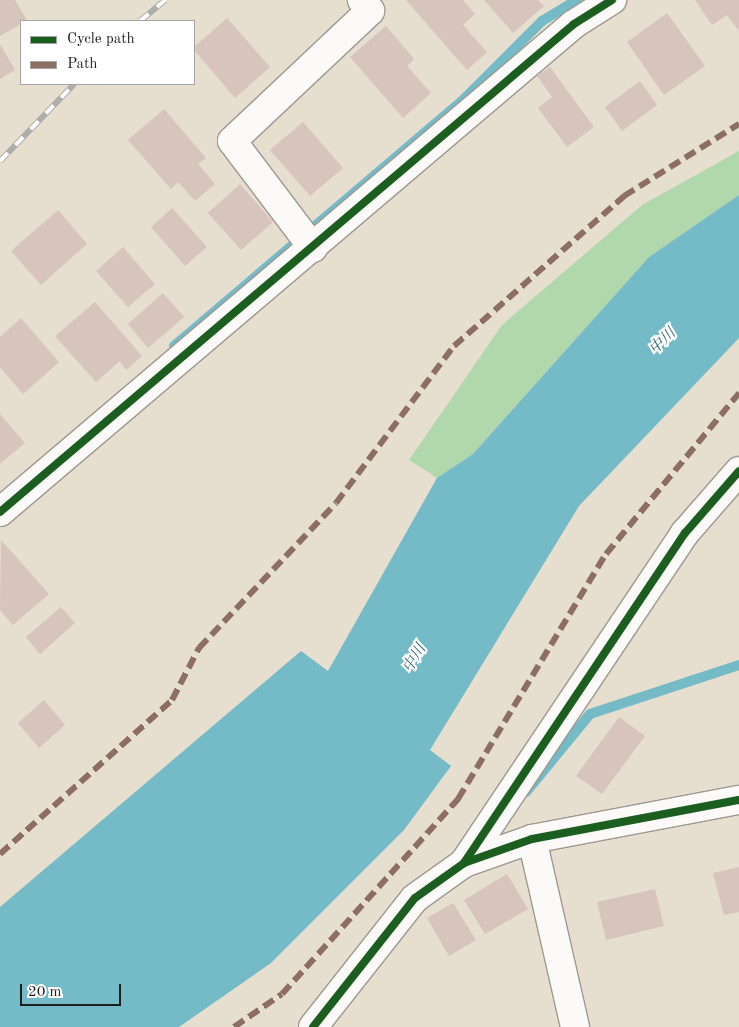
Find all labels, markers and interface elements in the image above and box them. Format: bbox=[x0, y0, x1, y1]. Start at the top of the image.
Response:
legend bbox=[20, 20, 195, 85]
text: Cycle path bbox=[67, 32, 135, 47]
text: Path bbox=[67, 57, 97, 72]
water label: 中川 bbox=[646, 325, 680, 359]
water label: 中川 bbox=[400, 642, 430, 676]
scale bar bbox=[22, 974, 124, 1006]
text: 20 m bbox=[28, 985, 62, 1000]

